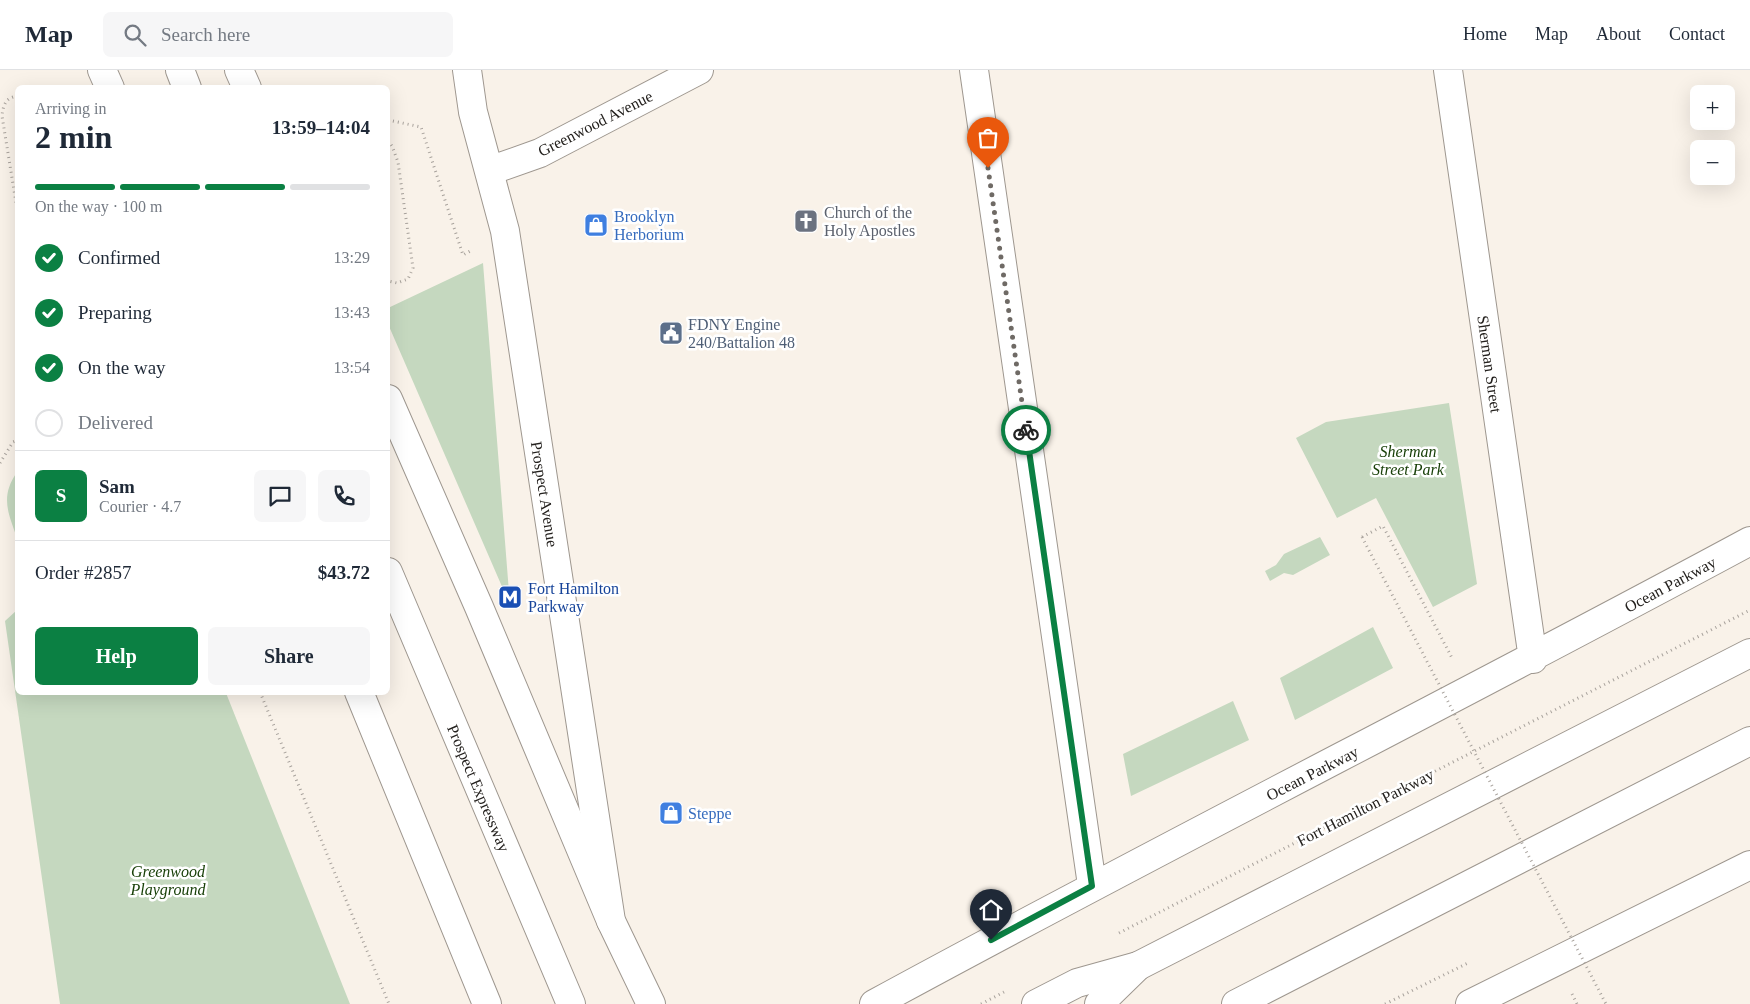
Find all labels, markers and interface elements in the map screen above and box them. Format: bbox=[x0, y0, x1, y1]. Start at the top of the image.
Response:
search box bbox=[103, 12, 453, 57]
text: Map bbox=[25, 21, 73, 47]
icon: search bbox=[121, 21, 149, 49]
text: Search here bbox=[161, 24, 250, 45]
text: Home bbox=[1463, 24, 1507, 44]
text: Map bbox=[1535, 24, 1568, 44]
text: About bbox=[1596, 24, 1641, 44]
text: Contact bbox=[1669, 24, 1725, 44]
map controls bbox=[1690, 85, 1735, 185]
button: + bbox=[1690, 85, 1735, 130]
street label: Greenwood Avenue bbox=[535, 87, 655, 160]
text: Arriving in bbox=[35, 100, 107, 117]
text: 13:59–14:04 bbox=[272, 117, 370, 138]
pin bbox=[967, 117, 1009, 168]
text: 2 min bbox=[35, 119, 112, 155]
icon: bag bbox=[974, 124, 1002, 152]
button: − bbox=[1690, 140, 1735, 185]
text: On the way · 100 m bbox=[35, 198, 163, 215]
place label: Church of the Holy Apostles bbox=[824, 204, 915, 240]
place label: Brooklyn Herborium bbox=[614, 208, 685, 243]
church icon: Church of the Holy Apostles bbox=[793, 208, 819, 234]
shop icon: Brooklyn Herborium bbox=[583, 212, 609, 238]
icon: check bbox=[35, 244, 63, 272]
text: Confirmed bbox=[78, 247, 160, 268]
text: 13:29 bbox=[334, 249, 370, 266]
icon: check bbox=[35, 299, 63, 327]
text: Preparing bbox=[78, 302, 152, 323]
text: 13:43 bbox=[334, 304, 370, 321]
street label: Sherman Street bbox=[1474, 314, 1505, 414]
place label: FDNY Engine 240/Battalion 48 bbox=[688, 316, 795, 351]
public building icon: FDNY Engine 240/Battalion 48 bbox=[658, 320, 684, 346]
icon: check bbox=[35, 354, 63, 382]
text: On the way bbox=[78, 357, 166, 378]
text: 13:54 bbox=[334, 359, 370, 376]
courier bbox=[1001, 405, 1051, 455]
text: Delivered bbox=[78, 412, 153, 433]
icon: bike bbox=[1012, 416, 1040, 444]
street label: Prospect Avenue bbox=[527, 440, 561, 548]
park label: Sherman Street Park bbox=[1372, 443, 1445, 478]
button: chat bbox=[254, 470, 306, 522]
button: phone bbox=[318, 470, 370, 522]
text: Sam bbox=[99, 476, 135, 497]
text: S bbox=[56, 485, 66, 506]
text: Courier · 4.7 bbox=[99, 498, 181, 515]
street label: Ocean Parkway bbox=[1622, 553, 1719, 617]
text: Order #2857 bbox=[35, 562, 132, 583]
text: $43.72 bbox=[318, 562, 370, 583]
place label: Fort Hamilton Parkway bbox=[528, 580, 619, 616]
metro station icon: Fort Hamilton Parkway bbox=[497, 584, 523, 610]
button: Help bbox=[35, 627, 198, 685]
button: Share bbox=[208, 627, 370, 685]
street label: Prospect Expressway bbox=[443, 722, 513, 855]
street label: Ocean Parkway bbox=[1263, 743, 1361, 805]
street label: Fort Hamilton Parkway bbox=[1294, 766, 1437, 850]
shop icon: Steppe bbox=[658, 800, 684, 826]
place label: Steppe bbox=[688, 805, 732, 823]
park label: Greenwood Playground bbox=[130, 863, 206, 899]
pin bbox=[970, 889, 1012, 940]
icon: home bbox=[977, 896, 1005, 924]

